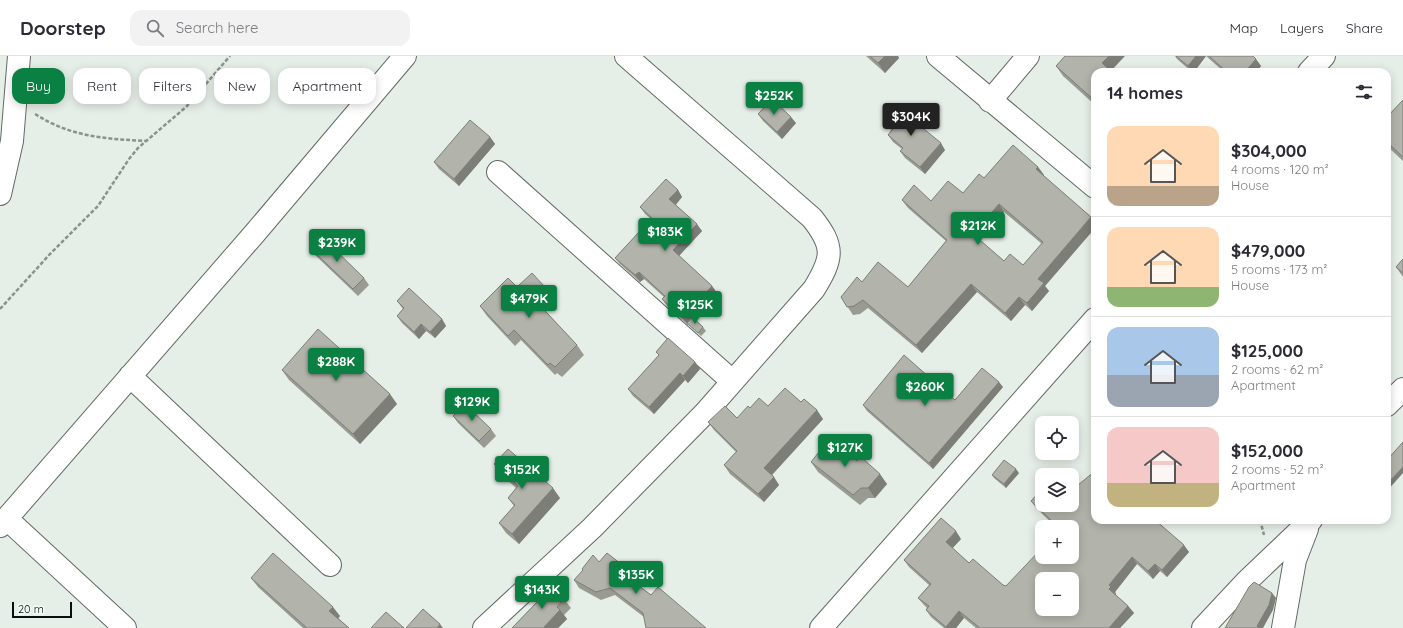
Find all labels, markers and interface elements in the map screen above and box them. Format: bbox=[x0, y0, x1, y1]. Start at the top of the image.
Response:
search box bbox=[130, 10, 410, 46]
text: Doorstep bbox=[20, 16, 106, 40]
icon: search bbox=[144, 17, 166, 39]
text: Search here bbox=[176, 18, 258, 37]
text: Map bbox=[1229, 19, 1258, 37]
text: Layers bbox=[1280, 19, 1324, 37]
text: Share bbox=[1346, 19, 1383, 37]
chip: Buy bbox=[12, 68, 65, 104]
chip: Rent bbox=[73, 68, 131, 104]
chip: Filters bbox=[139, 68, 206, 104]
chip: New bbox=[214, 68, 270, 104]
chip: Apartment bbox=[278, 68, 376, 104]
icon: filters bbox=[1353, 81, 1375, 103]
pin: $252K bbox=[746, 82, 802, 116]
text: 14 homes bbox=[1107, 82, 1183, 103]
text: $252K bbox=[755, 87, 793, 103]
pin: $304K bbox=[883, 103, 939, 137]
text: $304K bbox=[892, 108, 930, 124]
text: $304,000 bbox=[1231, 140, 1307, 161]
icon: home bbox=[1139, 142, 1187, 190]
text: 4 rooms · 120 m² bbox=[1231, 161, 1329, 177]
text: House bbox=[1231, 177, 1269, 193]
pin: $212K bbox=[950, 212, 1006, 246]
text: $212K bbox=[960, 217, 996, 233]
pin: $183K bbox=[637, 218, 693, 252]
text: $183K bbox=[647, 223, 683, 239]
pin: $239K bbox=[309, 229, 365, 263]
text: $239K bbox=[318, 234, 356, 250]
text: $479,000 bbox=[1231, 240, 1305, 261]
icon: home bbox=[1139, 243, 1187, 291]
text: 5 rooms · 173 m² bbox=[1231, 261, 1327, 277]
text: House bbox=[1231, 277, 1269, 293]
pin: $479K bbox=[501, 285, 557, 319]
text: $479K bbox=[510, 290, 548, 306]
pin: $125K bbox=[667, 291, 723, 325]
text: $125K bbox=[677, 296, 713, 312]
text: $125,000 bbox=[1231, 340, 1303, 361]
icon: home bbox=[1139, 343, 1187, 391]
pin: $288K bbox=[308, 348, 364, 382]
text: $288K bbox=[317, 353, 355, 369]
text: 2 rooms · 62 m² bbox=[1231, 361, 1323, 377]
pin: $260K bbox=[897, 373, 953, 407]
text: Apartment bbox=[1231, 377, 1296, 393]
text: $260K bbox=[906, 378, 944, 394]
pin: $129K bbox=[444, 388, 500, 422]
text: $129K bbox=[454, 393, 490, 409]
map controls bbox=[1035, 416, 1079, 616]
button: locate bbox=[1035, 416, 1079, 460]
pin: $127K bbox=[817, 434, 873, 468]
text: $127K bbox=[827, 439, 863, 455]
text: $152,000 bbox=[1231, 440, 1303, 461]
icon: home bbox=[1139, 443, 1187, 491]
pin: $152K bbox=[494, 456, 550, 490]
text: $152K bbox=[504, 461, 540, 477]
text: 2 rooms · 52 m² bbox=[1231, 461, 1324, 477]
button: layers bbox=[1035, 468, 1079, 512]
text: Apartment bbox=[1231, 477, 1296, 493]
button: + bbox=[1035, 520, 1079, 564]
pin: $135K bbox=[608, 561, 664, 595]
text: $135K bbox=[618, 566, 654, 582]
button: − bbox=[1035, 572, 1079, 616]
pin: $143K bbox=[514, 576, 570, 610]
text: $143K bbox=[524, 581, 560, 597]
scale bar bbox=[12, 600, 72, 619]
text: 20 m bbox=[18, 602, 44, 616]

